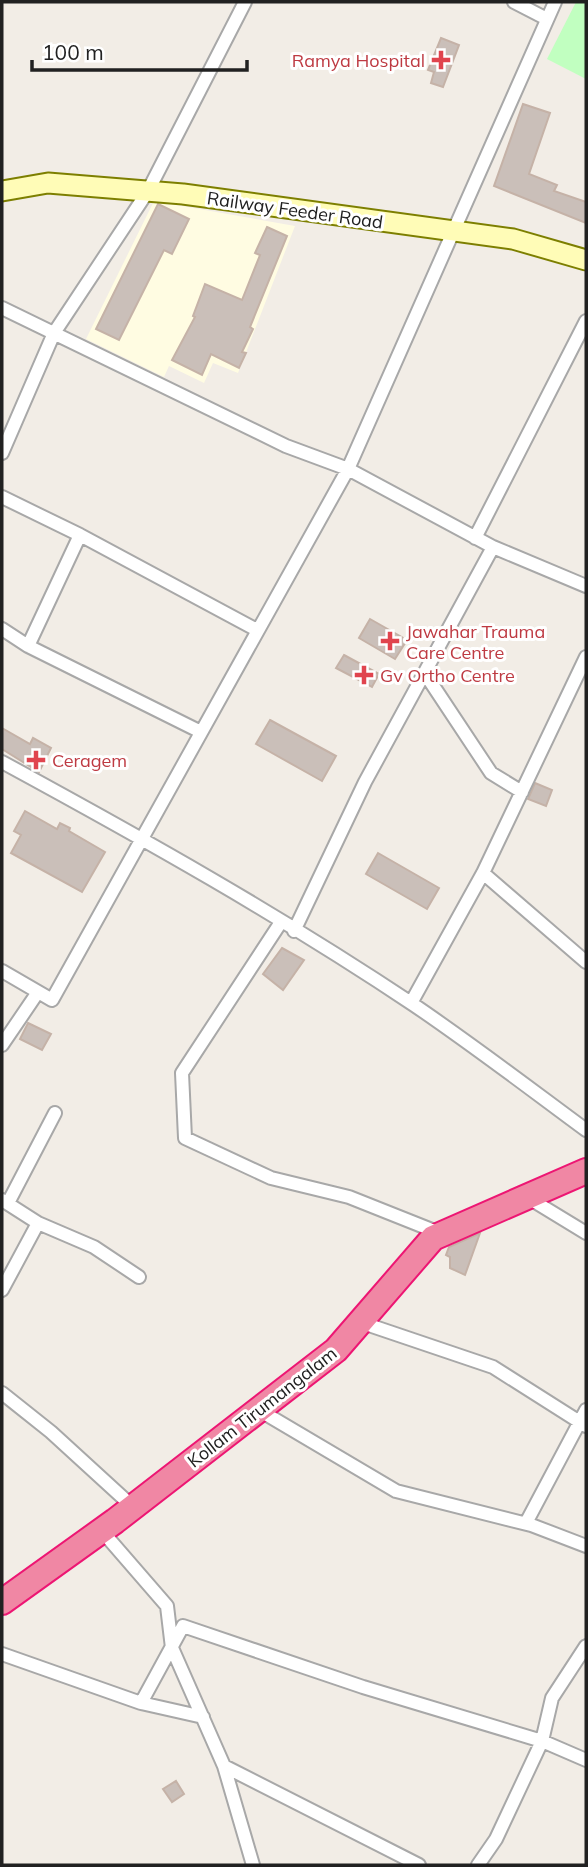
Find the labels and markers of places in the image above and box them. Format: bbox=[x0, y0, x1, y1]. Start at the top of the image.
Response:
place label: Ramya Hospital bbox=[292, 49, 425, 72]
marker: Ramya Hospital bbox=[431, 50, 451, 70]
place label: Jawahar Trauma Care Centre bbox=[406, 620, 545, 664]
marker: Jawahar Trauma Care Centre bbox=[380, 631, 400, 651]
place label: Gv Ortho Centre bbox=[380, 664, 515, 687]
marker: Gv Ortho Centre bbox=[354, 665, 374, 685]
place label: Ceragem bbox=[52, 749, 127, 772]
marker: Ceragem bbox=[26, 750, 46, 770]

